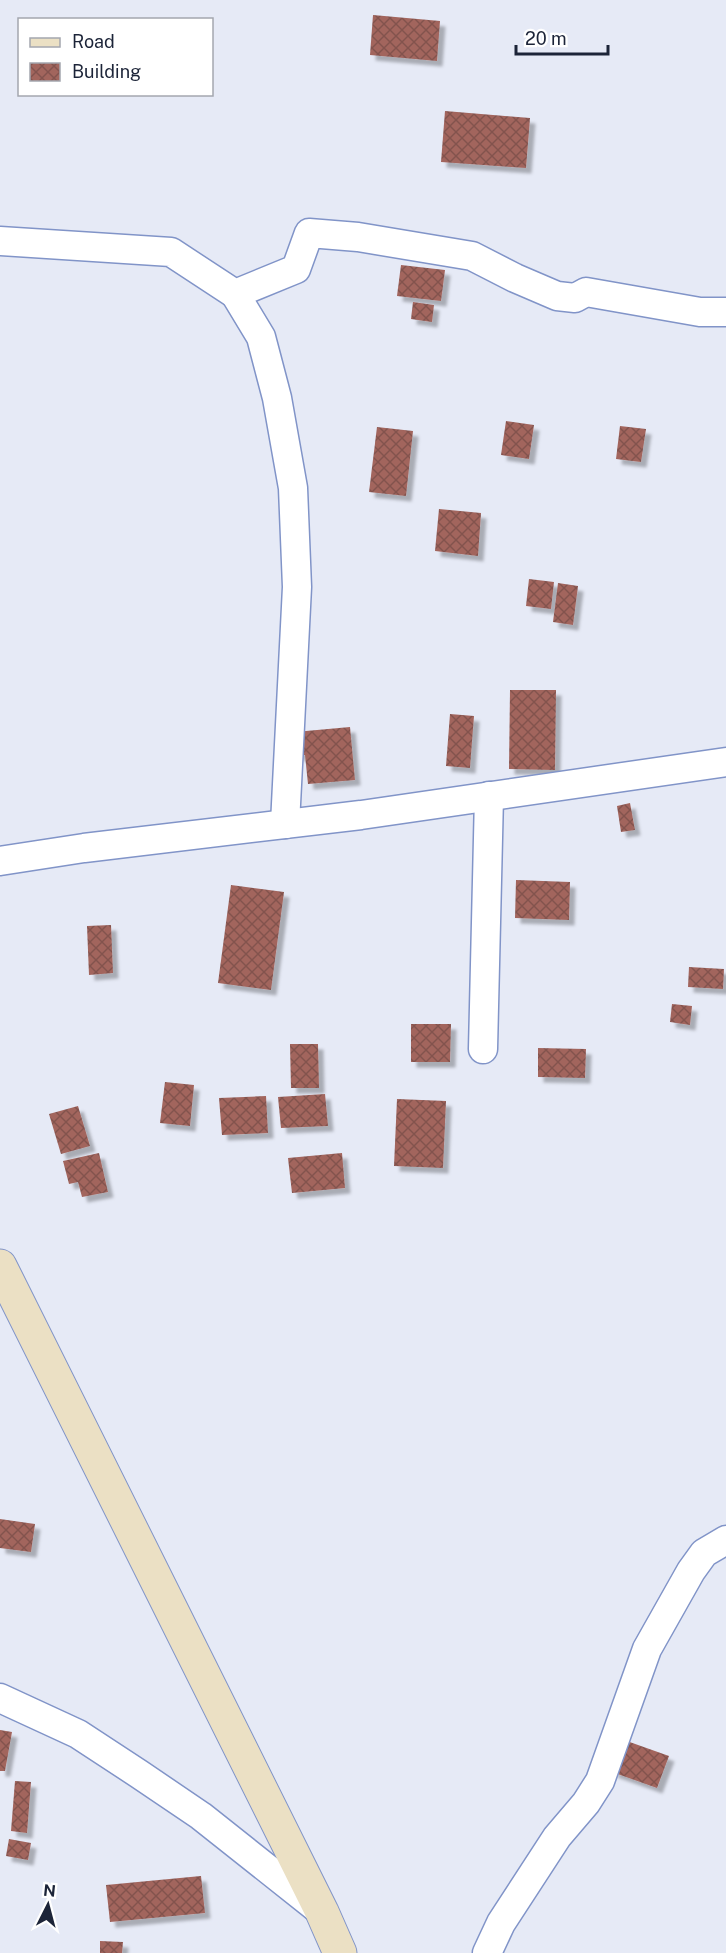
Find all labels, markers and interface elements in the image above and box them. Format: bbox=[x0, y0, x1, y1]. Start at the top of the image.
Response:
legend bbox=[18, 18, 213, 96]
scale bar bbox=[516, 18, 608, 56]
text: 20 m bbox=[525, 28, 567, 49]
text: Road bbox=[72, 31, 115, 52]
text: Building bbox=[72, 61, 141, 82]
north arrow bbox=[18, 1875, 78, 1935]
text: N bbox=[42, 1880, 57, 1901]

